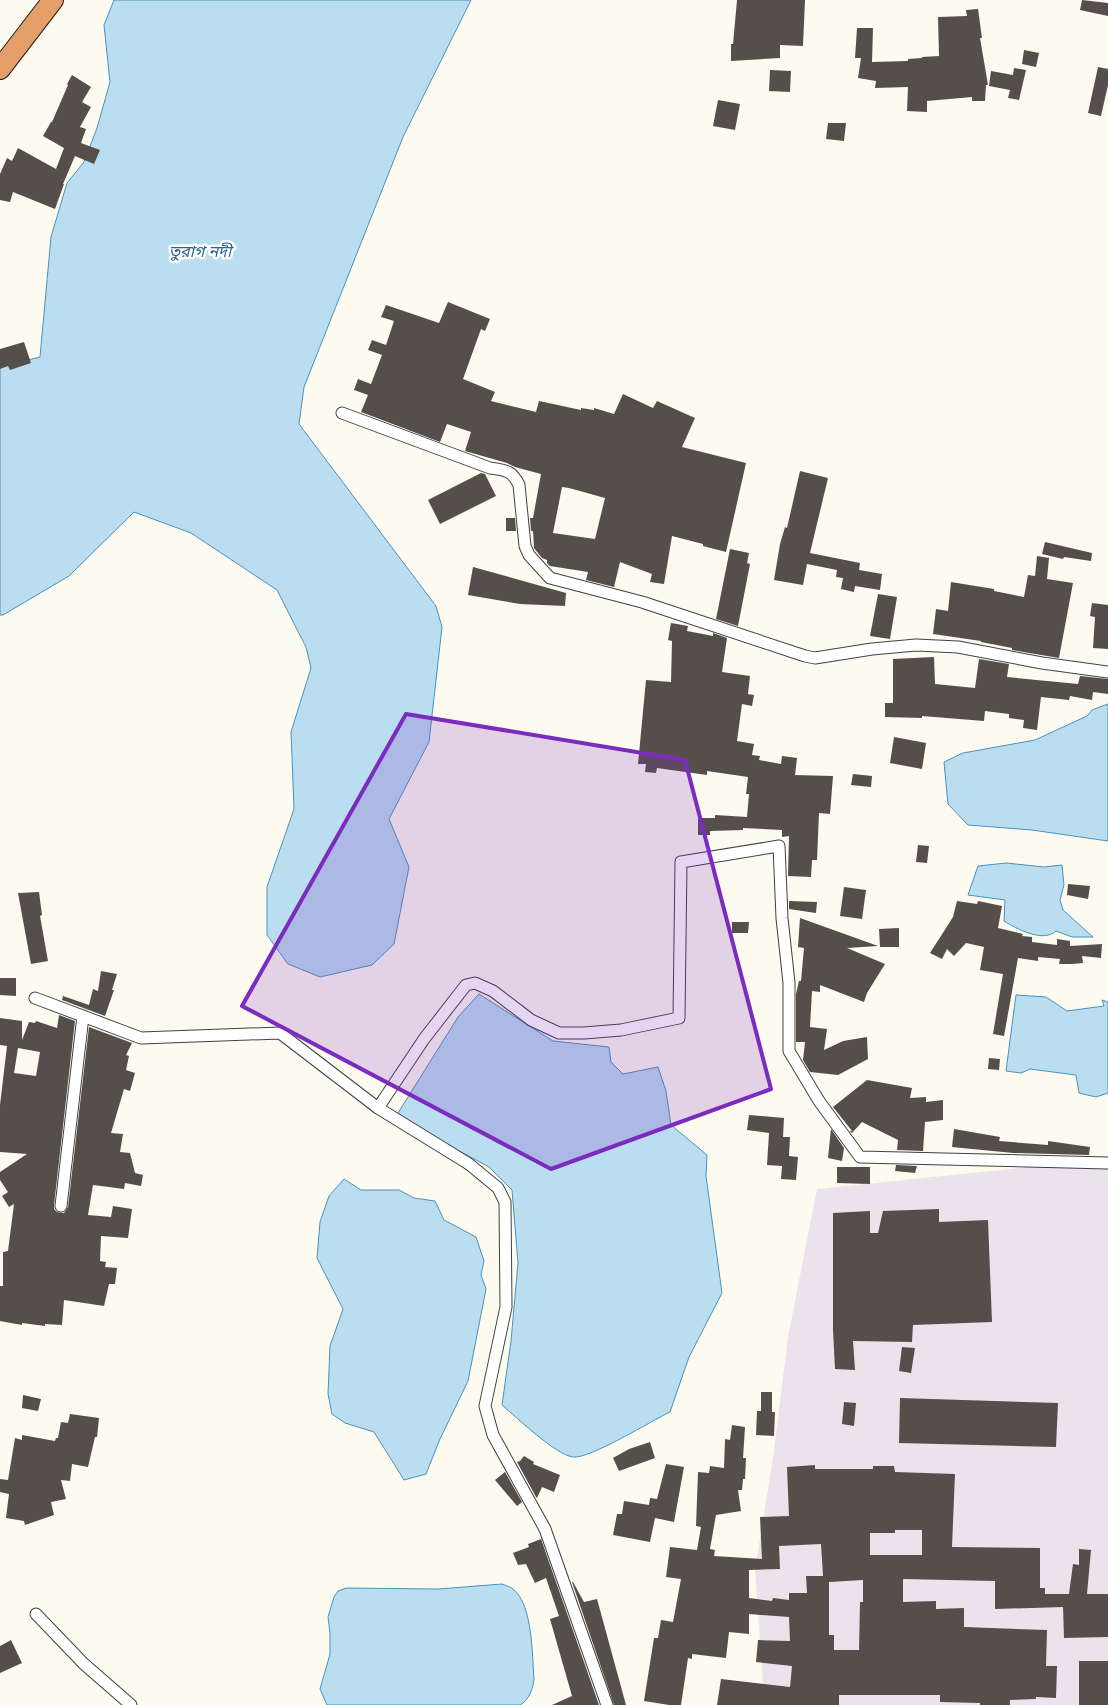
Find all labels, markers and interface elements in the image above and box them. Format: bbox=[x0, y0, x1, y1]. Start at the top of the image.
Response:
water label: তুরাগ নদী bbox=[169, 241, 234, 261]

